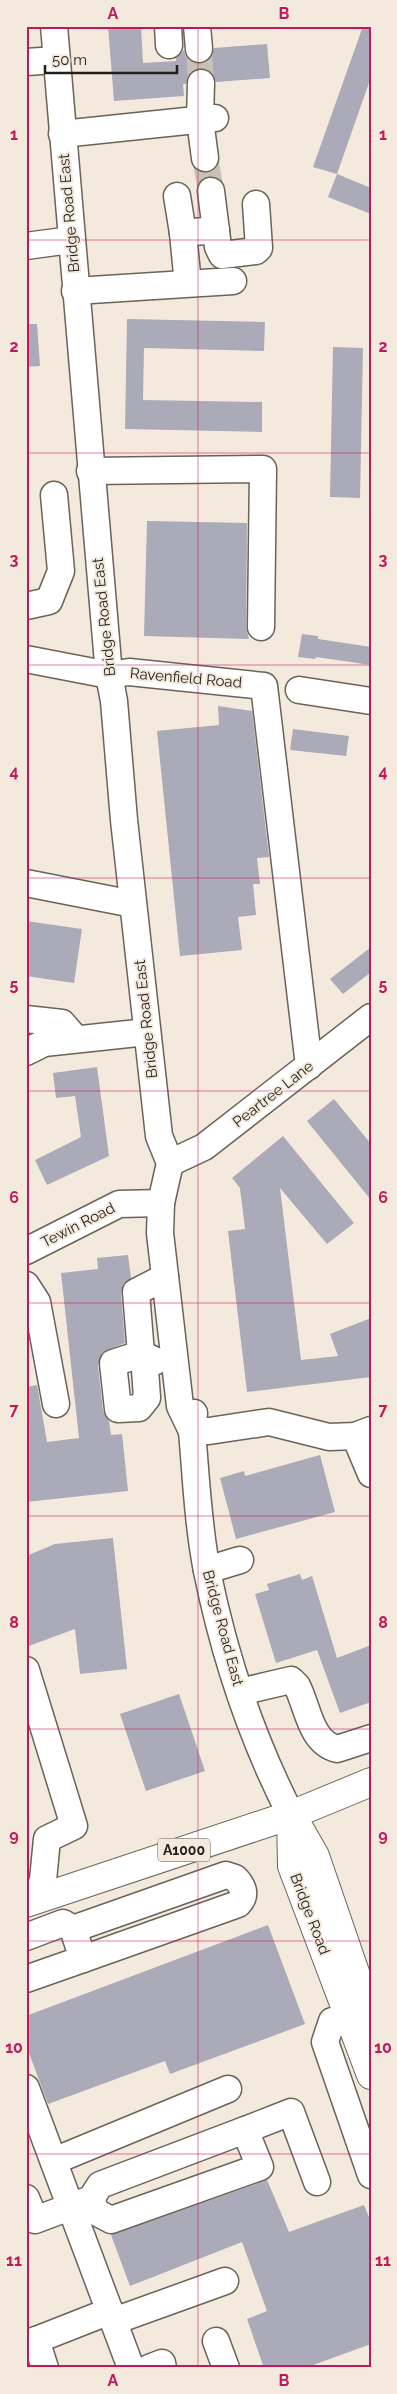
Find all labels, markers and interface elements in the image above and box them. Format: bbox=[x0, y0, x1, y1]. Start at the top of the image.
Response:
text: A bbox=[108, 4, 119, 23]
text: B bbox=[279, 4, 290, 23]
scale bar bbox=[45, 42, 178, 74]
text: 50 m bbox=[52, 51, 87, 69]
text: 1 bbox=[10, 125, 18, 144]
text: 1 bbox=[379, 125, 387, 144]
street label: Bridge Road East bbox=[55, 153, 83, 273]
text: 2 bbox=[9, 337, 19, 356]
text: 2 bbox=[378, 337, 388, 356]
text: 3 bbox=[10, 550, 19, 569]
text: 3 bbox=[379, 550, 388, 569]
street label: Bridge Road East bbox=[89, 557, 119, 677]
street label: Ravenfield Road bbox=[129, 664, 243, 692]
text: 4 bbox=[9, 762, 19, 781]
text: 4 bbox=[378, 762, 388, 781]
street label: Bridge Road East bbox=[131, 959, 161, 1079]
text: 5 bbox=[10, 975, 19, 994]
text: 5 bbox=[379, 975, 388, 994]
street label: Peartree Lane bbox=[229, 1057, 317, 1131]
text: 6 bbox=[9, 1188, 19, 1207]
text: 6 bbox=[378, 1188, 388, 1207]
street label: Tewin Road bbox=[38, 1199, 118, 1251]
text: 7 bbox=[10, 1400, 19, 1419]
text: 7 bbox=[379, 1400, 388, 1419]
street label: Bridge Road East bbox=[199, 1568, 247, 1688]
text: 8 bbox=[9, 1613, 19, 1632]
text: 8 bbox=[378, 1613, 388, 1632]
text: 9 bbox=[9, 1826, 19, 1845]
text: 9 bbox=[378, 1826, 388, 1845]
road number: A1000 bbox=[158, 1838, 210, 1862]
street label: Bridge Road bbox=[286, 1871, 334, 1957]
text: 10 bbox=[5, 2038, 23, 2057]
text: 10 bbox=[374, 2038, 392, 2057]
text: 11 bbox=[6, 2251, 22, 2270]
text: 11 bbox=[375, 2251, 391, 2270]
text: A bbox=[108, 2371, 119, 2390]
text: B bbox=[279, 2371, 290, 2390]

